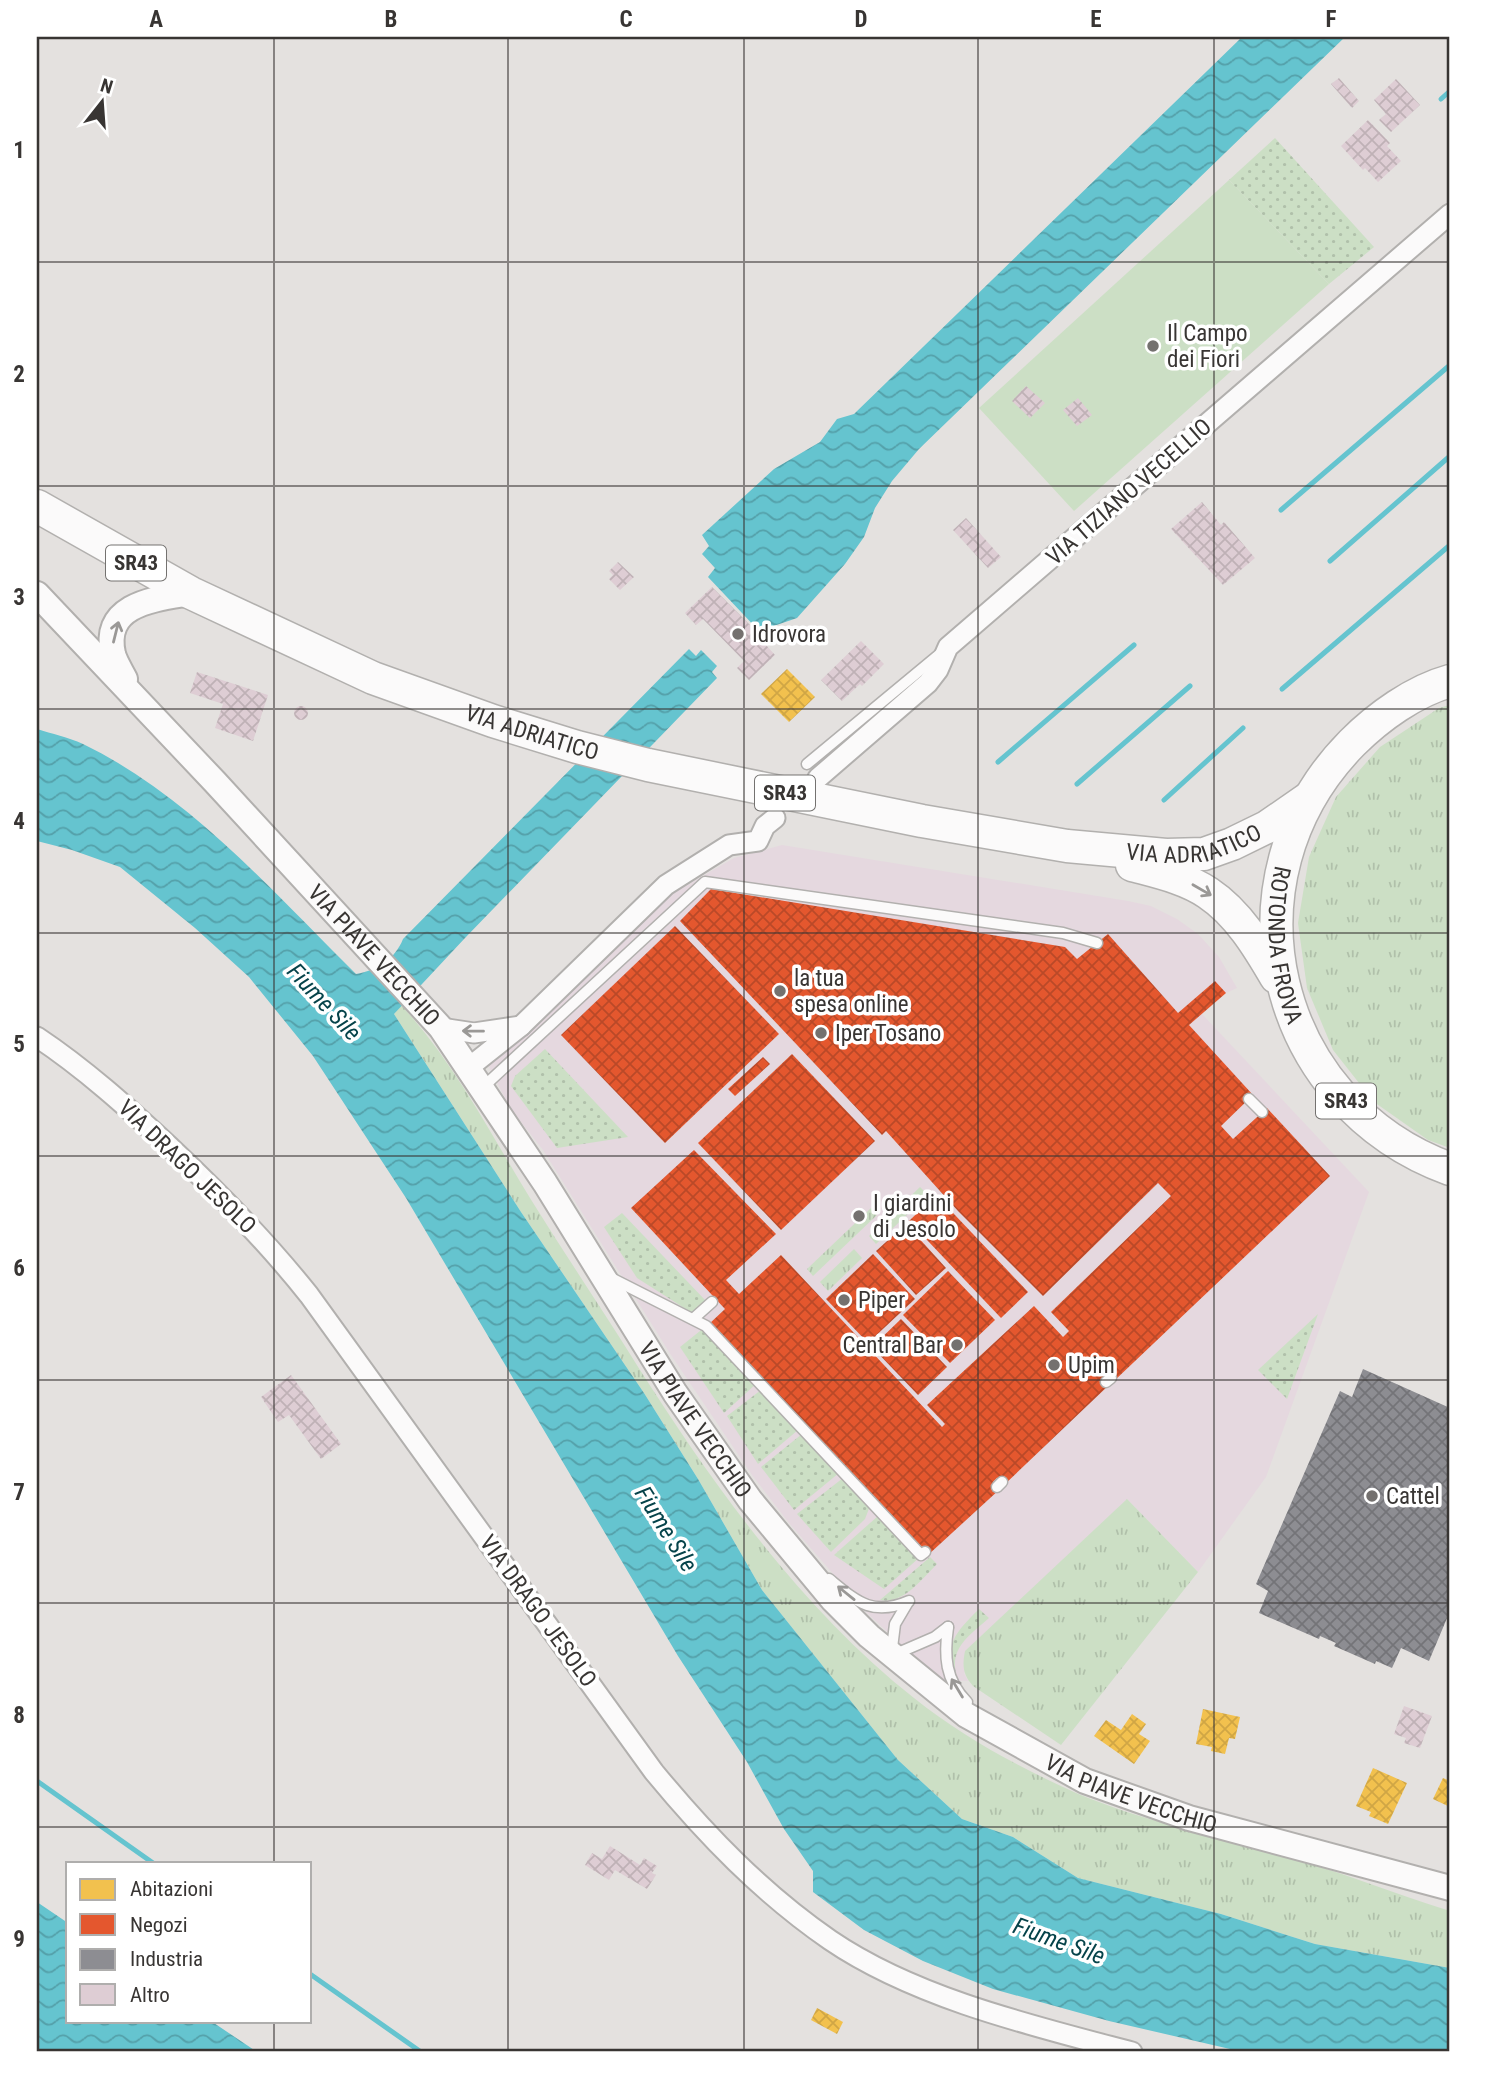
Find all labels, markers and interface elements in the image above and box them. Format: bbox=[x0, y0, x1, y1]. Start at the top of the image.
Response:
text: A bbox=[149, 6, 163, 33]
text: B bbox=[385, 6, 397, 33]
text: C bbox=[619, 6, 633, 33]
text: D bbox=[855, 6, 868, 33]
text: E bbox=[1090, 6, 1102, 33]
text: F bbox=[1326, 6, 1337, 33]
north arrow bbox=[66, 66, 136, 136]
text: N bbox=[98, 74, 116, 99]
text: 1 bbox=[13, 137, 25, 164]
place label: Il Campo dei Fiori bbox=[1167, 320, 1248, 373]
marker: Il Campo dei Fiori bbox=[1145, 338, 1161, 354]
text: 2 bbox=[13, 361, 25, 388]
street label: VIA TIZIANO VECELLIO bbox=[1041, 413, 1217, 571]
road number: SR43 bbox=[106, 546, 166, 580]
text: 3 bbox=[13, 584, 25, 611]
one-way arrow bbox=[110, 621, 123, 644]
place label: Idrovora bbox=[752, 621, 826, 648]
marker: Idrovora bbox=[730, 626, 746, 642]
street label: VIA ADRIATICO bbox=[462, 699, 602, 766]
road number: SR43 bbox=[755, 776, 815, 810]
text: 4 bbox=[13, 808, 25, 835]
street label: VIA ADRIATICO bbox=[1125, 818, 1266, 869]
street label: ROTONDA FROVA bbox=[1263, 864, 1309, 1028]
street label: VIA PIAVE VECCHIO bbox=[302, 879, 446, 1031]
one-way arrow bbox=[1191, 883, 1211, 897]
water label: Fiume Sile bbox=[281, 958, 367, 1046]
place label: la tua spesa online bbox=[794, 965, 909, 1018]
marker: la tua spesa online bbox=[772, 983, 788, 999]
place label: Iper Tosano bbox=[835, 1020, 941, 1047]
one-way arrow bbox=[462, 1025, 485, 1038]
marker: Iper Tosano bbox=[813, 1025, 829, 1041]
text: 5 bbox=[13, 1031, 25, 1058]
road number: SR43 bbox=[1316, 1084, 1376, 1118]
street label: VIA DRAGO JESOLO bbox=[113, 1094, 261, 1240]
place label: I giardini di Jesolo bbox=[873, 1190, 956, 1243]
marker: I giardini di Jesolo bbox=[851, 1208, 867, 1224]
text: 6 bbox=[13, 1255, 25, 1282]
place label: Piper bbox=[858, 1287, 905, 1314]
marker: Piper bbox=[836, 1292, 852, 1308]
place label: Central Bar bbox=[843, 1332, 943, 1359]
street label: VIA PIAVE VECCHIO bbox=[633, 1337, 758, 1503]
marker: Central Bar bbox=[949, 1337, 965, 1353]
place label: Upim bbox=[1068, 1352, 1115, 1379]
marker: Upim bbox=[1046, 1357, 1062, 1373]
text: 7 bbox=[13, 1479, 25, 1506]
water label: Fiume Sile bbox=[629, 1481, 703, 1577]
place label: Cattel bbox=[1386, 1483, 1440, 1510]
marker: Cattel bbox=[1364, 1488, 1380, 1504]
street label: VIA DRAGO JESOLO bbox=[474, 1530, 602, 1692]
one-way arrow bbox=[837, 1585, 855, 1601]
one-way arrow bbox=[949, 1678, 963, 1698]
text: 8 bbox=[13, 1702, 25, 1729]
street label: VIA PIAVE VECCHIO bbox=[1040, 1748, 1220, 1838]
legend bbox=[66, 1862, 312, 2022]
text: Abitazioni bbox=[130, 1877, 213, 1901]
water label: Fiume Sile bbox=[1009, 1912, 1109, 1970]
text: Negozi bbox=[130, 1913, 188, 1937]
text: 9 bbox=[13, 1926, 25, 1953]
text: Industria bbox=[130, 1947, 203, 1971]
text: Altro bbox=[130, 1983, 170, 2007]

